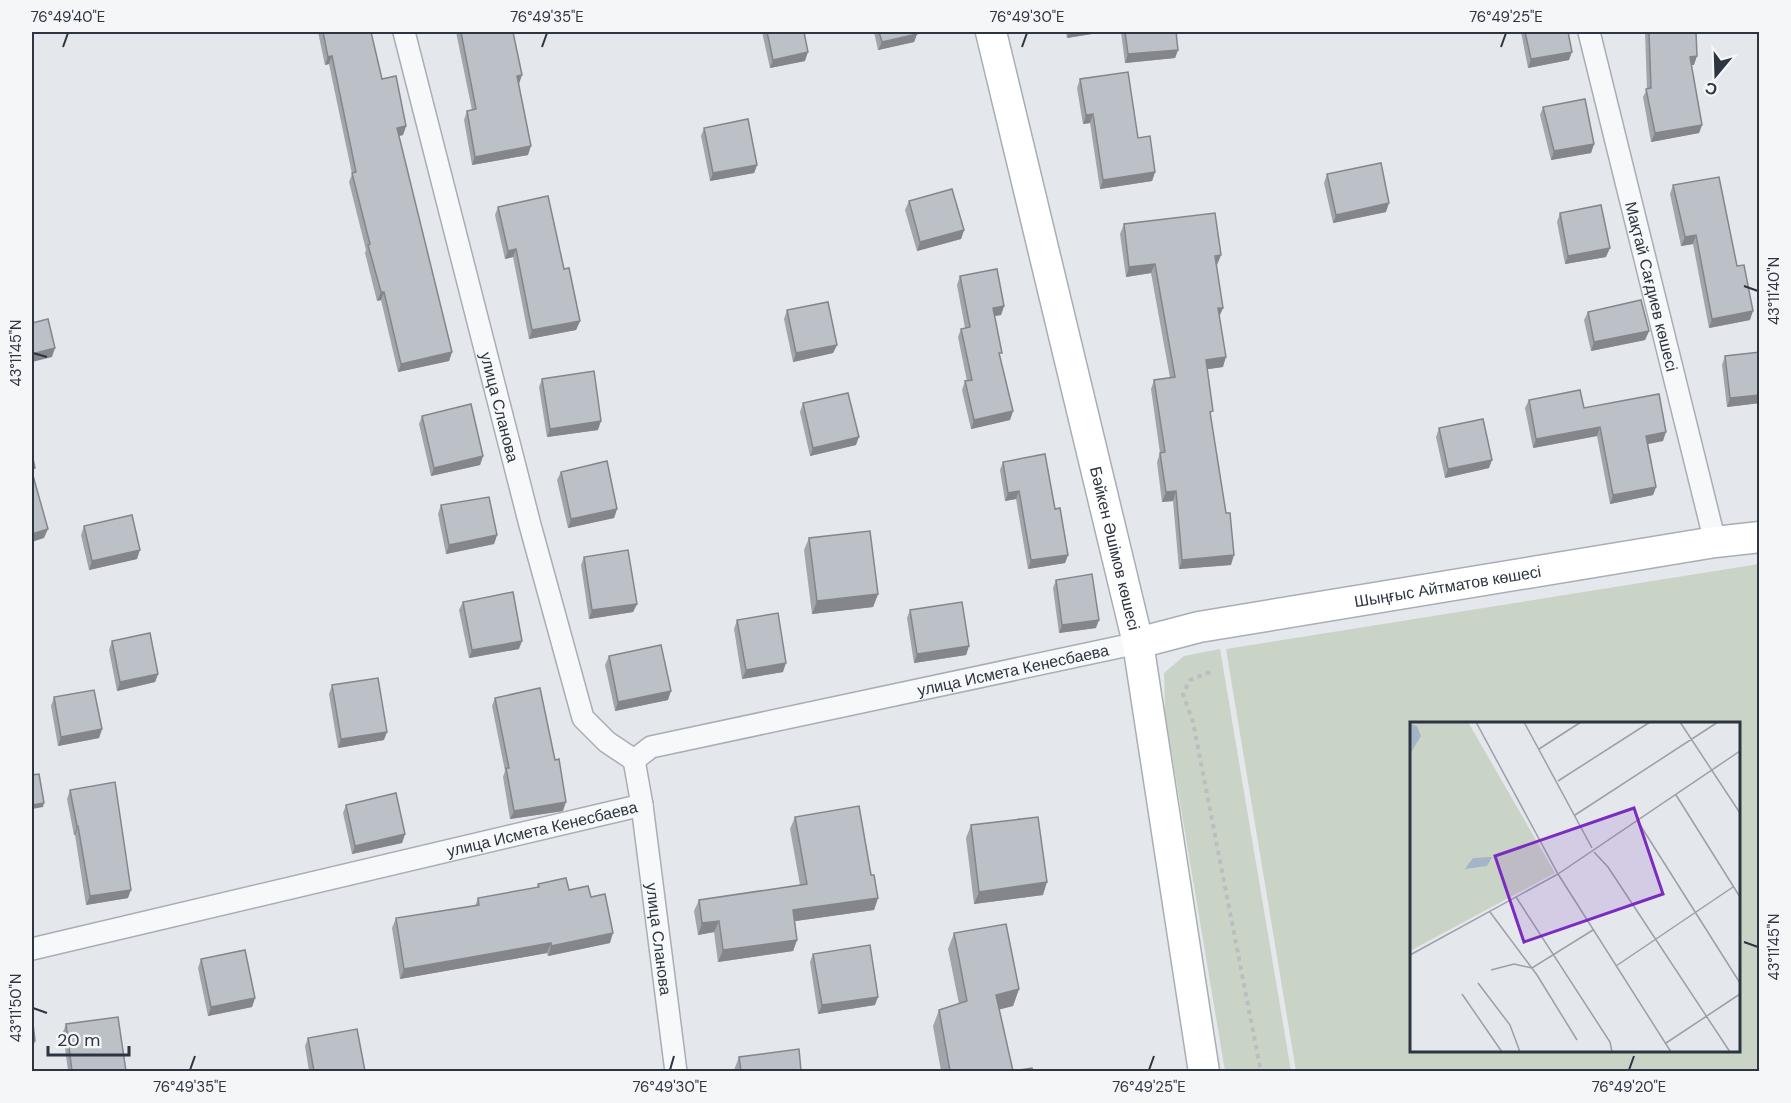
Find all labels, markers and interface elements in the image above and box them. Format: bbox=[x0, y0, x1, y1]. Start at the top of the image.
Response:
text: 76°49'40"E bbox=[31, 7, 105, 27]
text: 76°49'35"E bbox=[510, 7, 584, 27]
text: 76°49'30"E bbox=[989, 7, 1065, 27]
text: 76°49'25"E bbox=[1469, 7, 1543, 27]
north arrow bbox=[1686, 45, 1746, 105]
text: С bbox=[1702, 77, 1720, 101]
street label: Мақтай Сағдиев көшесі bbox=[1621, 199, 1683, 373]
text: 43°11'40"N bbox=[1764, 257, 1784, 325]
text: 43°11'45"N bbox=[6, 320, 26, 386]
street label: улица Сланова bbox=[476, 350, 524, 464]
street label: Бәйкен Әшімов көшесі bbox=[1085, 464, 1145, 632]
street label: Шыңғыс Айтматов көшесі bbox=[1353, 560, 1543, 612]
street label: улица Исмета Кенесбаева bbox=[915, 639, 1111, 700]
inset map bbox=[1410, 722, 1740, 1052]
street label: улица Исмета Кенесбаева bbox=[445, 796, 640, 861]
street label: улица Сланова bbox=[641, 882, 677, 996]
text: 43°11'45"N bbox=[1764, 914, 1784, 980]
text: 43°11'50"N bbox=[6, 974, 26, 1042]
scale bar bbox=[48, 1019, 129, 1057]
text: 20 m bbox=[57, 1028, 100, 1052]
text: 76°49'35"E bbox=[153, 1077, 227, 1097]
text: 76°49'30"E bbox=[632, 1077, 708, 1097]
text: 76°49'25"E bbox=[1112, 1077, 1186, 1097]
text: 76°49'20"E bbox=[1592, 1077, 1666, 1097]

